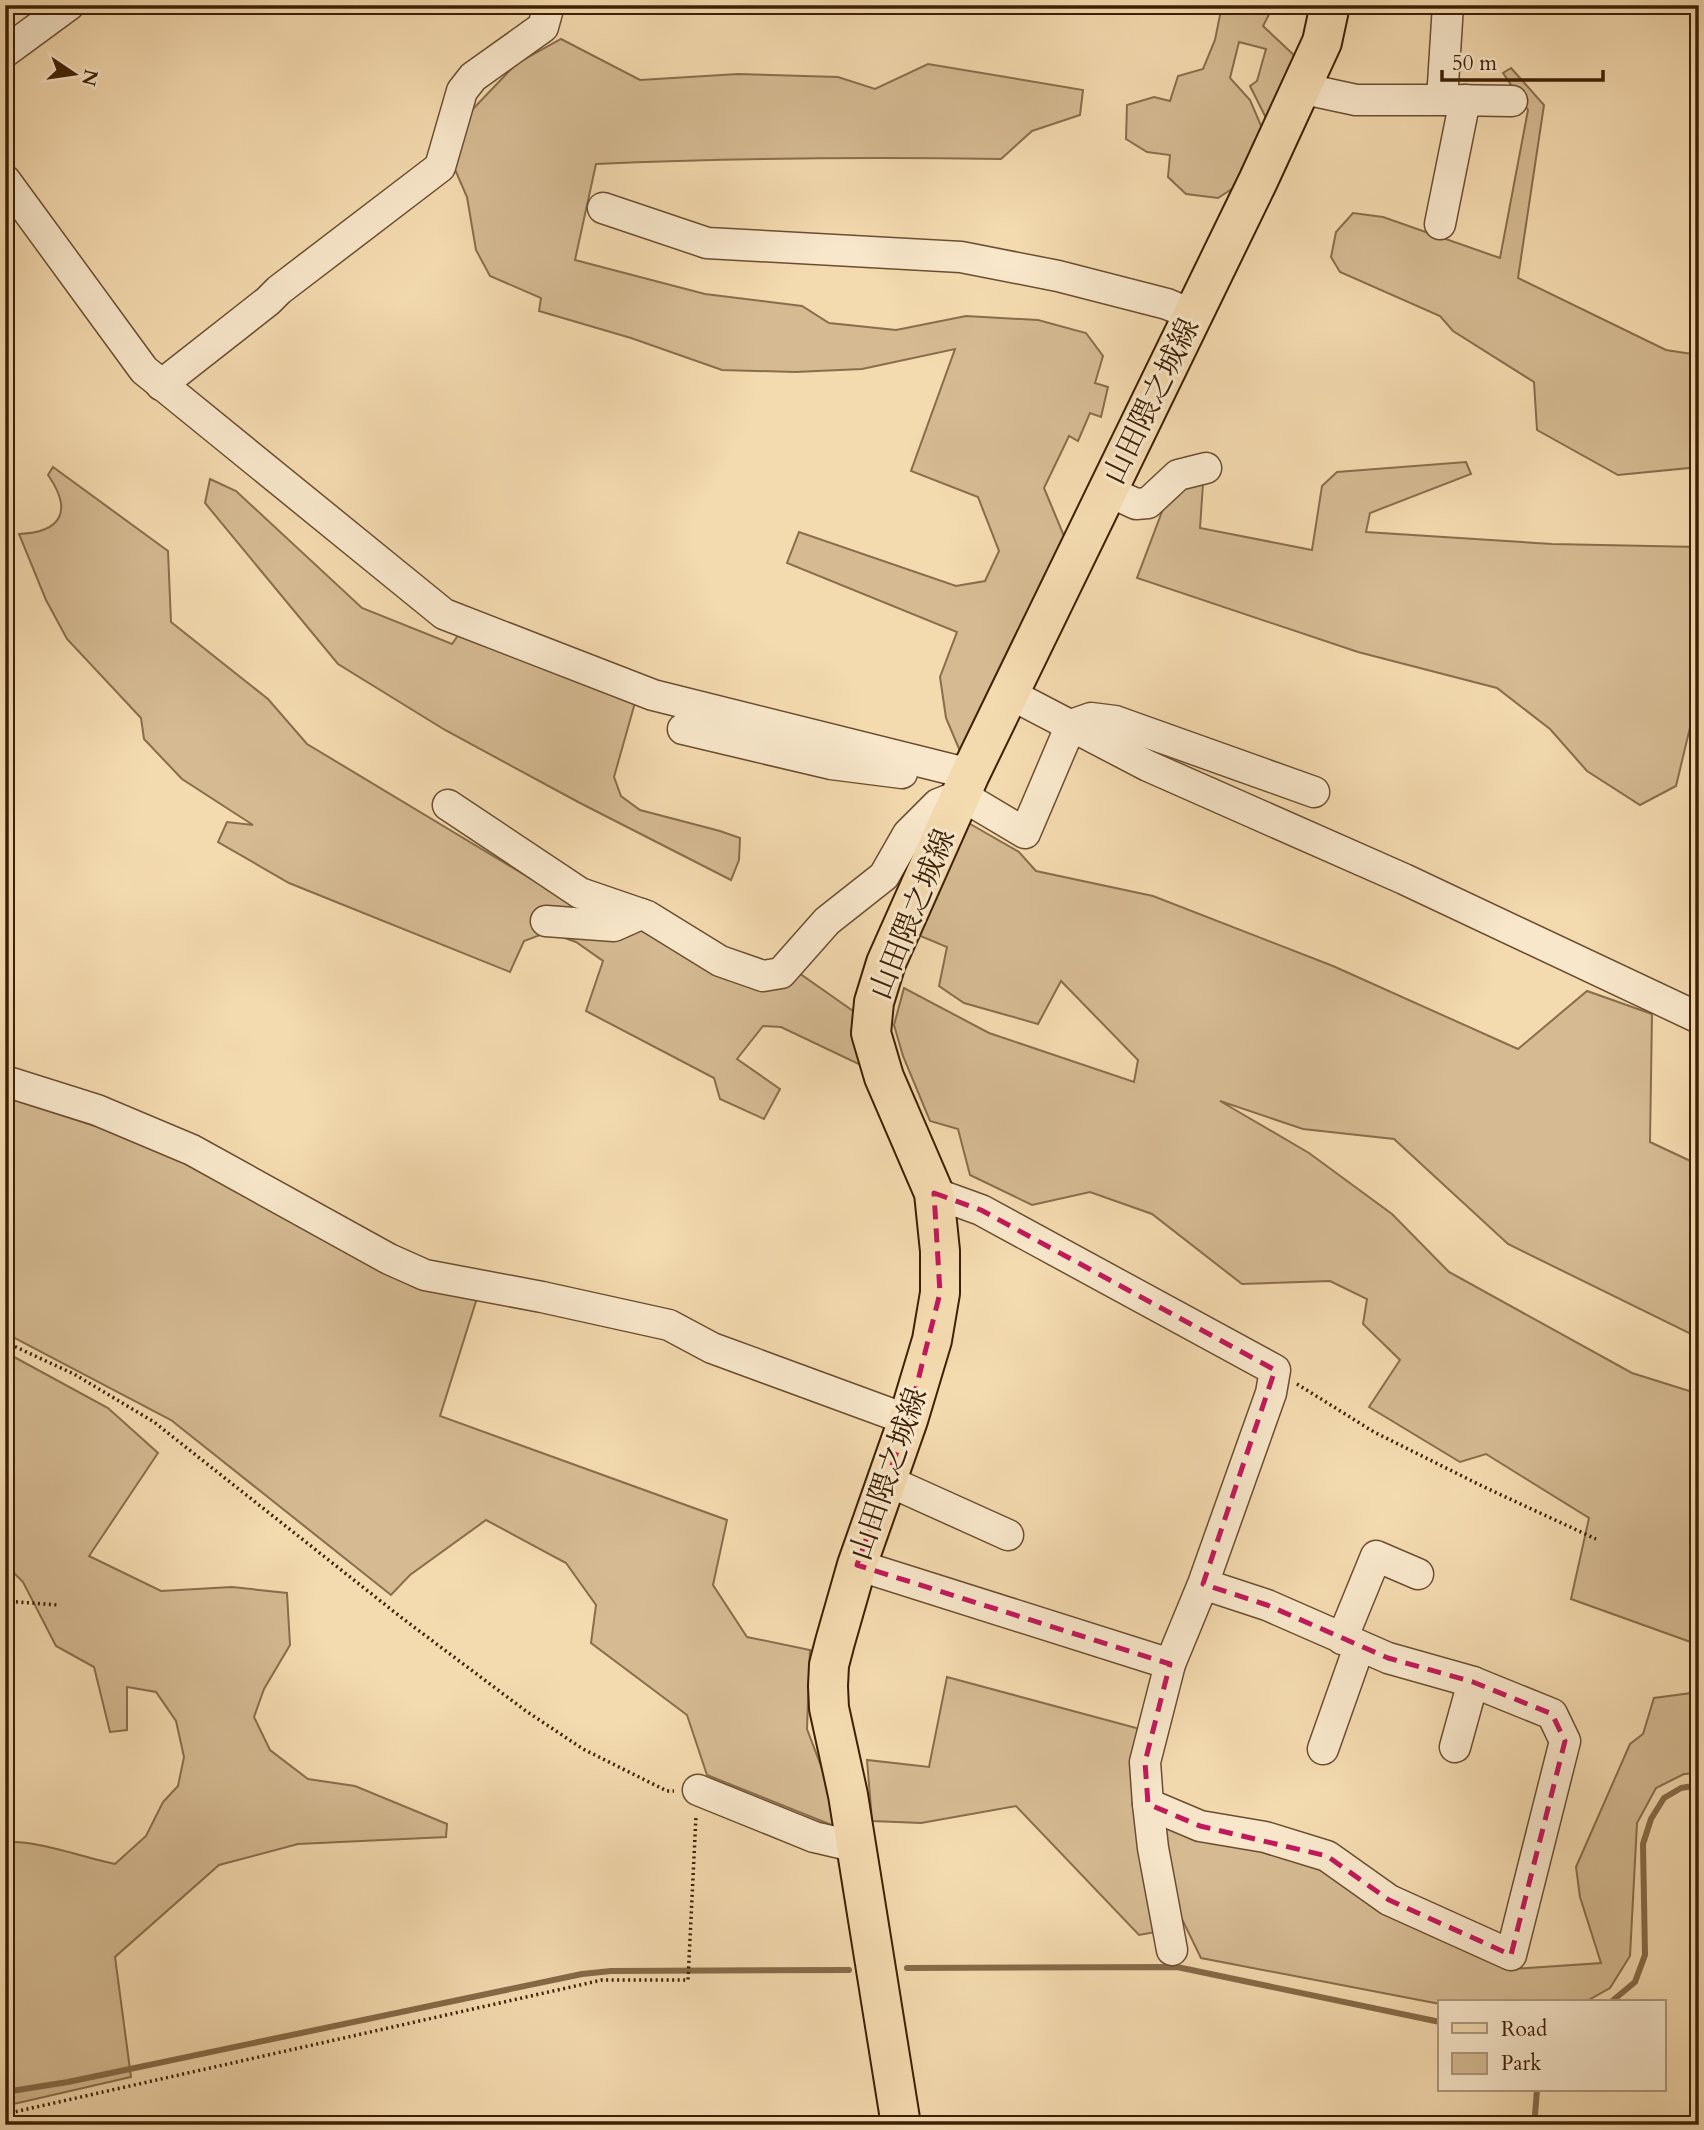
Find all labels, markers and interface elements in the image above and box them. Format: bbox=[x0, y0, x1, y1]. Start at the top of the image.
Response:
north arrow bbox=[38, 38, 108, 108]
scale bar bbox=[1442, 38, 1602, 82]
text: 50 m bbox=[1452, 49, 1497, 78]
text: N bbox=[75, 67, 104, 89]
street label: 山田隈之城線 bbox=[1094, 311, 1209, 491]
street label: 山田隈之城線 bbox=[860, 823, 965, 1005]
street label: 山田隈之城線 bbox=[840, 1382, 937, 1566]
legend bbox=[1438, 2000, 1666, 2092]
text: Road bbox=[1501, 2015, 1547, 2044]
text: Park bbox=[1501, 2049, 1542, 2078]

